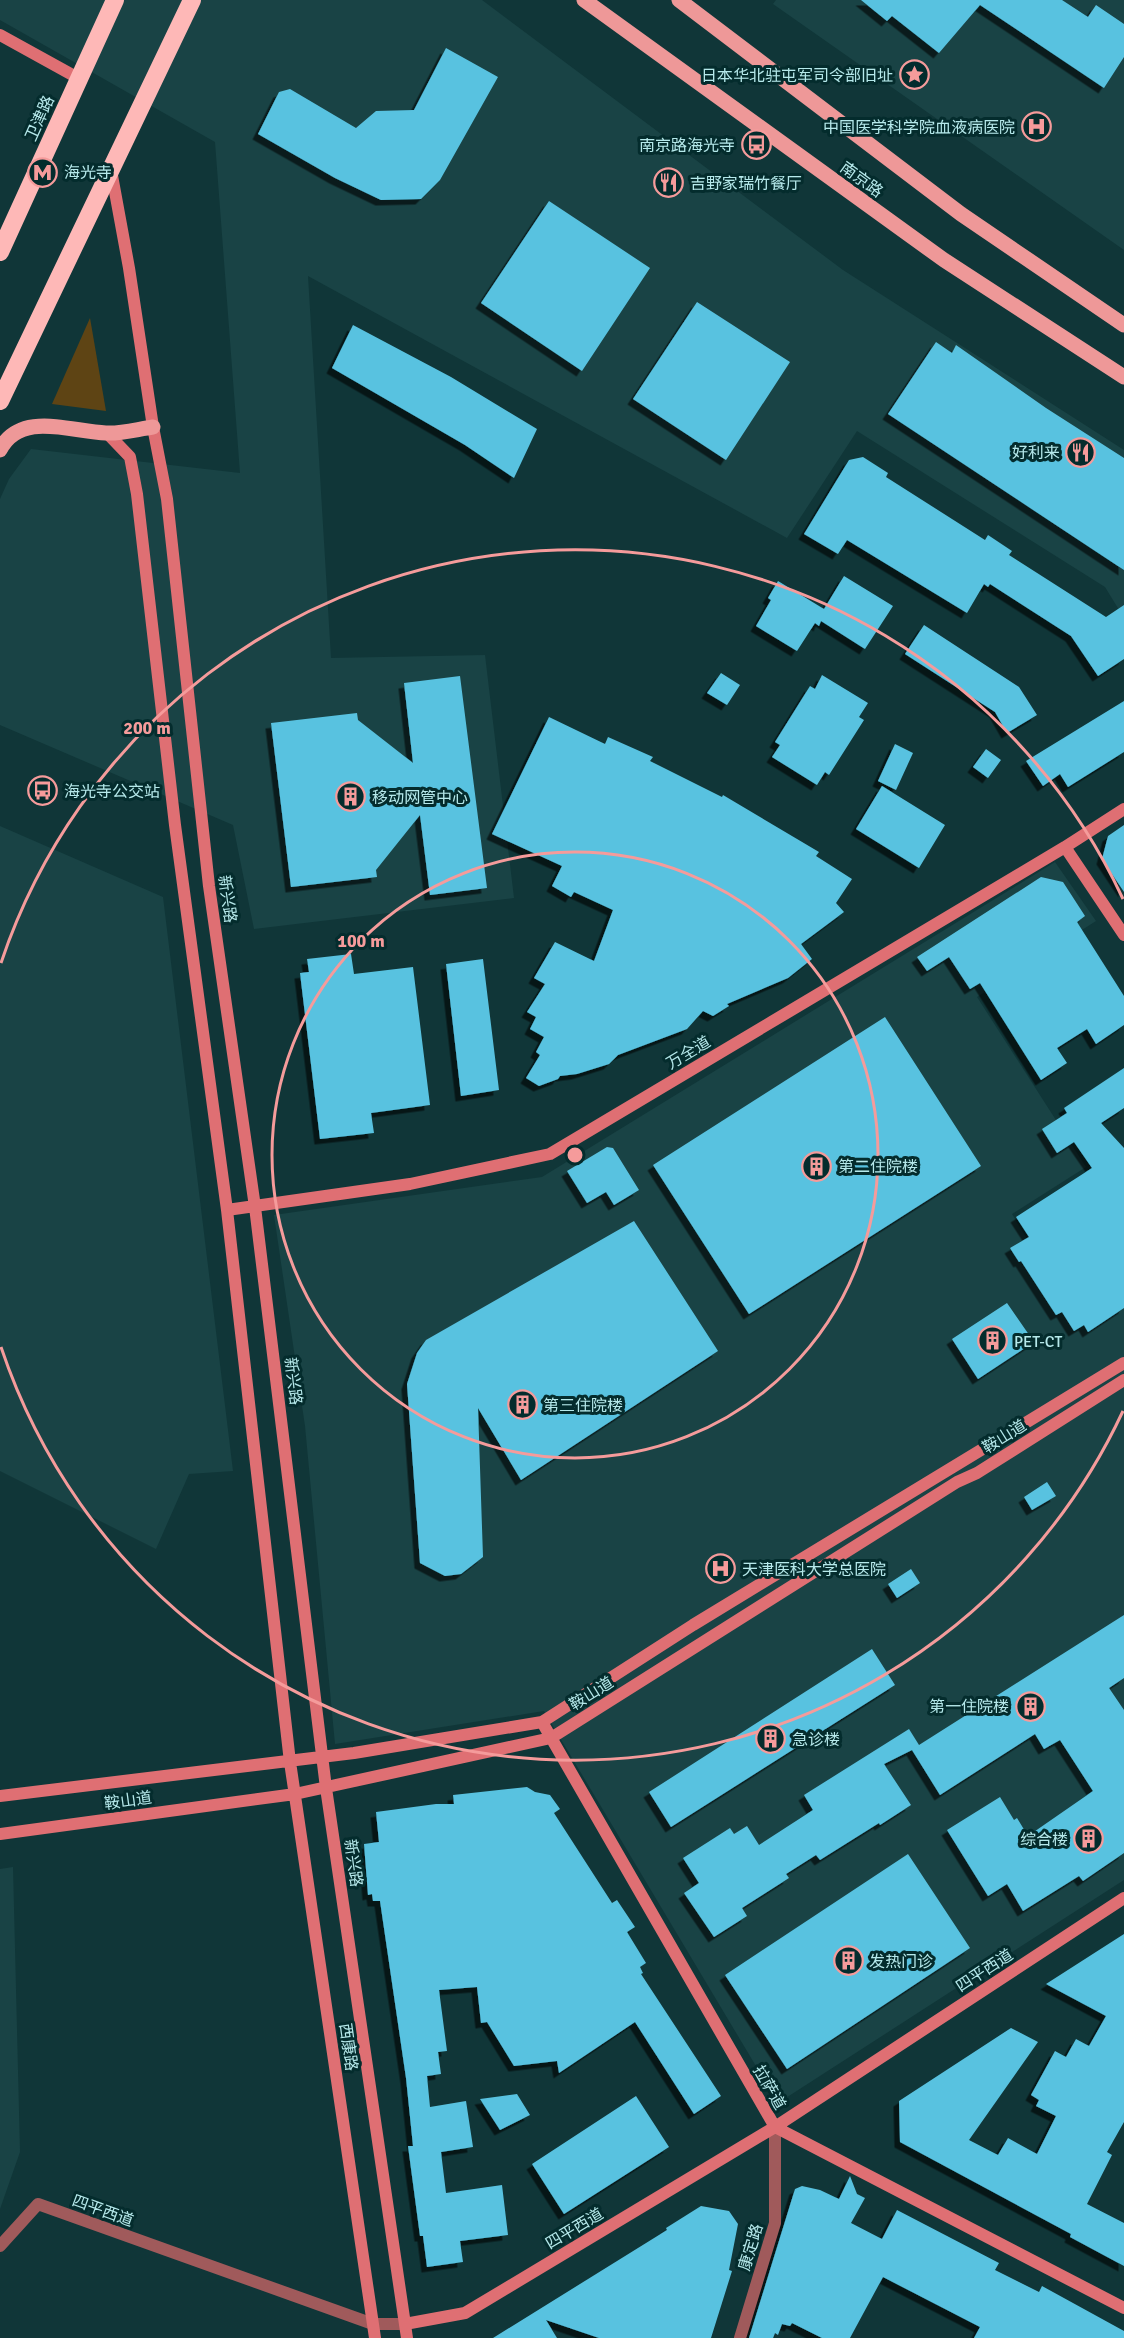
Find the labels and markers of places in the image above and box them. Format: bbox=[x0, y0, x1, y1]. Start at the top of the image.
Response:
place icon: 日本华北驻屯军司令部旧址 bbox=[898, 59, 930, 91]
place label: 日本华北驻屯军司令部旧址 bbox=[701, 66, 893, 86]
hospital icon: 中国医学科学院血液病医院 bbox=[1020, 111, 1052, 143]
place label: 中国医学科学院血液病医院 bbox=[823, 118, 1015, 138]
bus stop icon: 南京路海光寺 bbox=[740, 129, 772, 161]
place label: 南京路海光寺 bbox=[639, 136, 735, 156]
metro station icon: 海光寺 bbox=[27, 156, 59, 188]
place label: 海光寺 bbox=[64, 163, 112, 183]
restaurant icon: 吉野家瑞竹餐厅 bbox=[653, 167, 685, 199]
place label: 吉野家瑞竹餐厅 bbox=[690, 174, 802, 194]
restaurant icon: 好利来 bbox=[1065, 436, 1097, 468]
place label: 好利来 bbox=[1012, 443, 1060, 463]
bus stop icon: 海光寺公交站 bbox=[27, 775, 59, 807]
building icon: 移动网管中心 bbox=[335, 781, 367, 813]
place label: 海光寺公交站 bbox=[64, 782, 160, 802]
place label: 移动网管中心 bbox=[372, 788, 468, 808]
centre of rings bbox=[565, 1145, 585, 1165]
building icon: 第二住院楼 bbox=[801, 1150, 833, 1182]
place label: 第二住院楼 bbox=[838, 1157, 918, 1177]
building icon: PET-CT bbox=[977, 1325, 1009, 1357]
place label: PET-CT bbox=[1014, 1332, 1062, 1352]
building icon: 第三住院楼 bbox=[506, 1389, 538, 1421]
place label: 第三住院楼 bbox=[543, 1396, 623, 1416]
hospital icon: 天津医科大学总医院 bbox=[705, 1553, 737, 1585]
place label: 天津医科大学总医院 bbox=[742, 1560, 886, 1580]
building icon: 第一住院楼 bbox=[1014, 1690, 1046, 1722]
place label: 第一住院楼 bbox=[929, 1697, 1009, 1717]
building icon: 急诊楼 bbox=[755, 1723, 787, 1755]
place label: 急诊楼 bbox=[792, 1730, 840, 1750]
building icon: 综合楼 bbox=[1073, 1823, 1105, 1855]
place label: 综合楼 bbox=[1020, 1830, 1068, 1850]
building icon: 发热门诊 bbox=[832, 1945, 864, 1977]
place label: 发热门诊 bbox=[869, 1952, 933, 1972]

